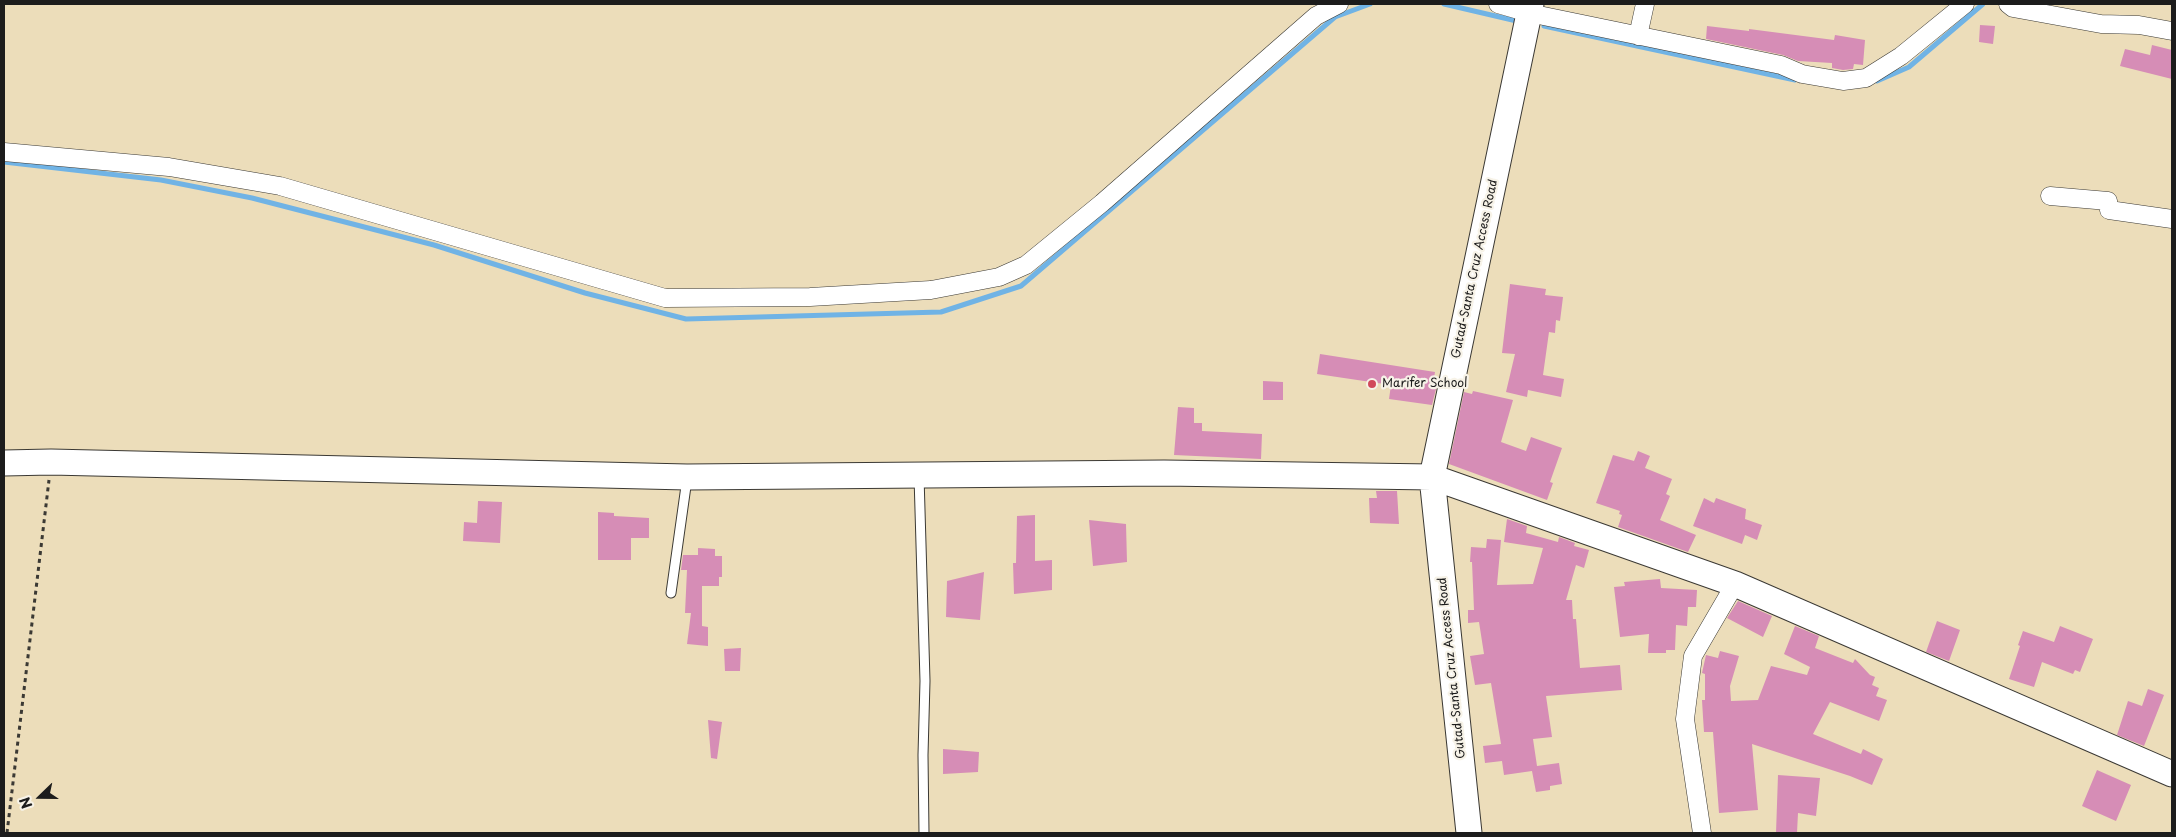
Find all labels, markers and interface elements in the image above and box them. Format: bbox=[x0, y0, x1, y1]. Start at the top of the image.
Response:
street label: Gutad-Santa Cruz Access Road bbox=[1449, 178, 1501, 360]
place label: Marifer School bbox=[1382, 377, 1468, 391]
marker: Marifer School bbox=[1366, 378, 1378, 390]
street label: Gutad-Santa Cruz Access Road bbox=[1435, 577, 1469, 759]
north arrow bbox=[15, 772, 65, 822]
text: N bbox=[14, 794, 37, 812]

